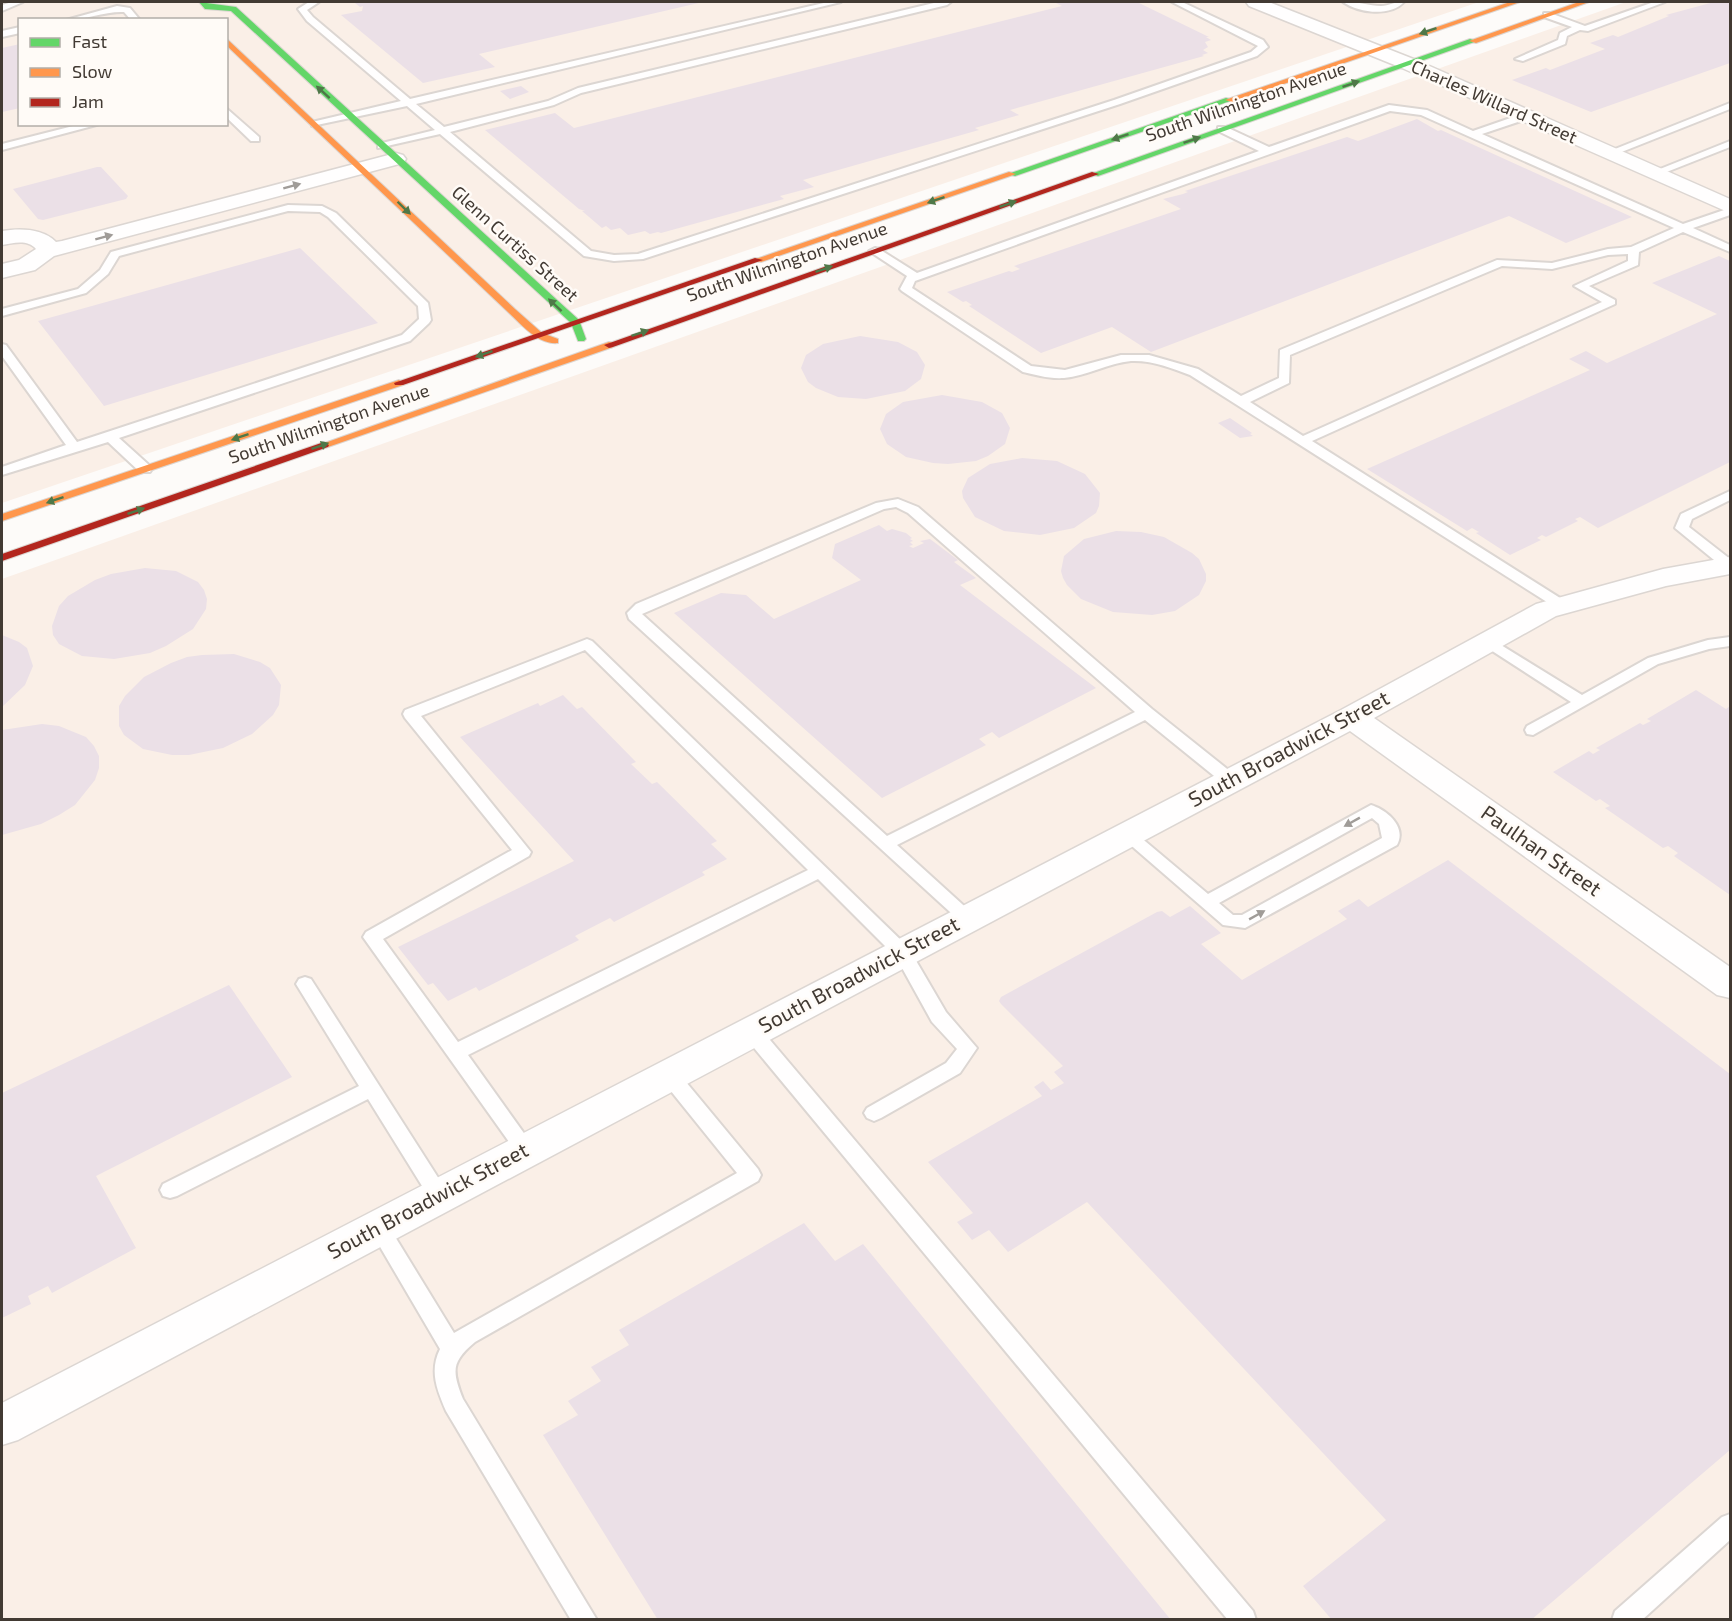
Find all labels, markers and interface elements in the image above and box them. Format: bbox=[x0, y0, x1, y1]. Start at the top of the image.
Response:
legend bbox=[18, 18, 228, 126]
one-way arrow bbox=[1419, 27, 1437, 37]
text: Fast bbox=[72, 30, 107, 52]
street label: Charles Willard Street bbox=[1408, 55, 1581, 148]
street label: South Wilmington Avenue bbox=[1142, 56, 1349, 146]
text: Slow bbox=[72, 60, 113, 82]
one-way arrow bbox=[1342, 79, 1360, 89]
one-way arrow bbox=[316, 85, 331, 99]
text: Jam bbox=[72, 90, 104, 112]
one-way arrow bbox=[1111, 132, 1129, 142]
one-way arrow bbox=[1183, 134, 1201, 144]
one-way arrow bbox=[283, 181, 302, 191]
street label: Glenn Curtiss Street bbox=[448, 181, 584, 306]
one-way arrow bbox=[927, 196, 945, 206]
one-way arrow bbox=[999, 199, 1017, 209]
one-way arrow bbox=[396, 201, 410, 215]
street label: South Wilmington Avenue bbox=[683, 216, 890, 306]
one-way arrow bbox=[95, 232, 113, 241]
one-way arrow bbox=[815, 263, 833, 273]
one-way arrow bbox=[548, 299, 563, 312]
one-way arrow bbox=[631, 327, 649, 337]
one-way arrow bbox=[475, 349, 493, 359]
street label: South Wilmington Avenue bbox=[225, 378, 432, 468]
one-way arrow bbox=[231, 432, 249, 442]
one-way arrow bbox=[311, 440, 329, 450]
one-way arrow bbox=[46, 495, 64, 505]
one-way arrow bbox=[127, 505, 145, 515]
street label: South Broadwick Street bbox=[1184, 684, 1393, 811]
street label: Paulhan Street bbox=[1477, 799, 1607, 900]
one-way arrow bbox=[1344, 816, 1360, 827]
street label: South Broadwick Street bbox=[754, 910, 963, 1037]
one-way arrow bbox=[1249, 910, 1266, 920]
street label: South Broadwick Street bbox=[323, 1136, 532, 1263]

